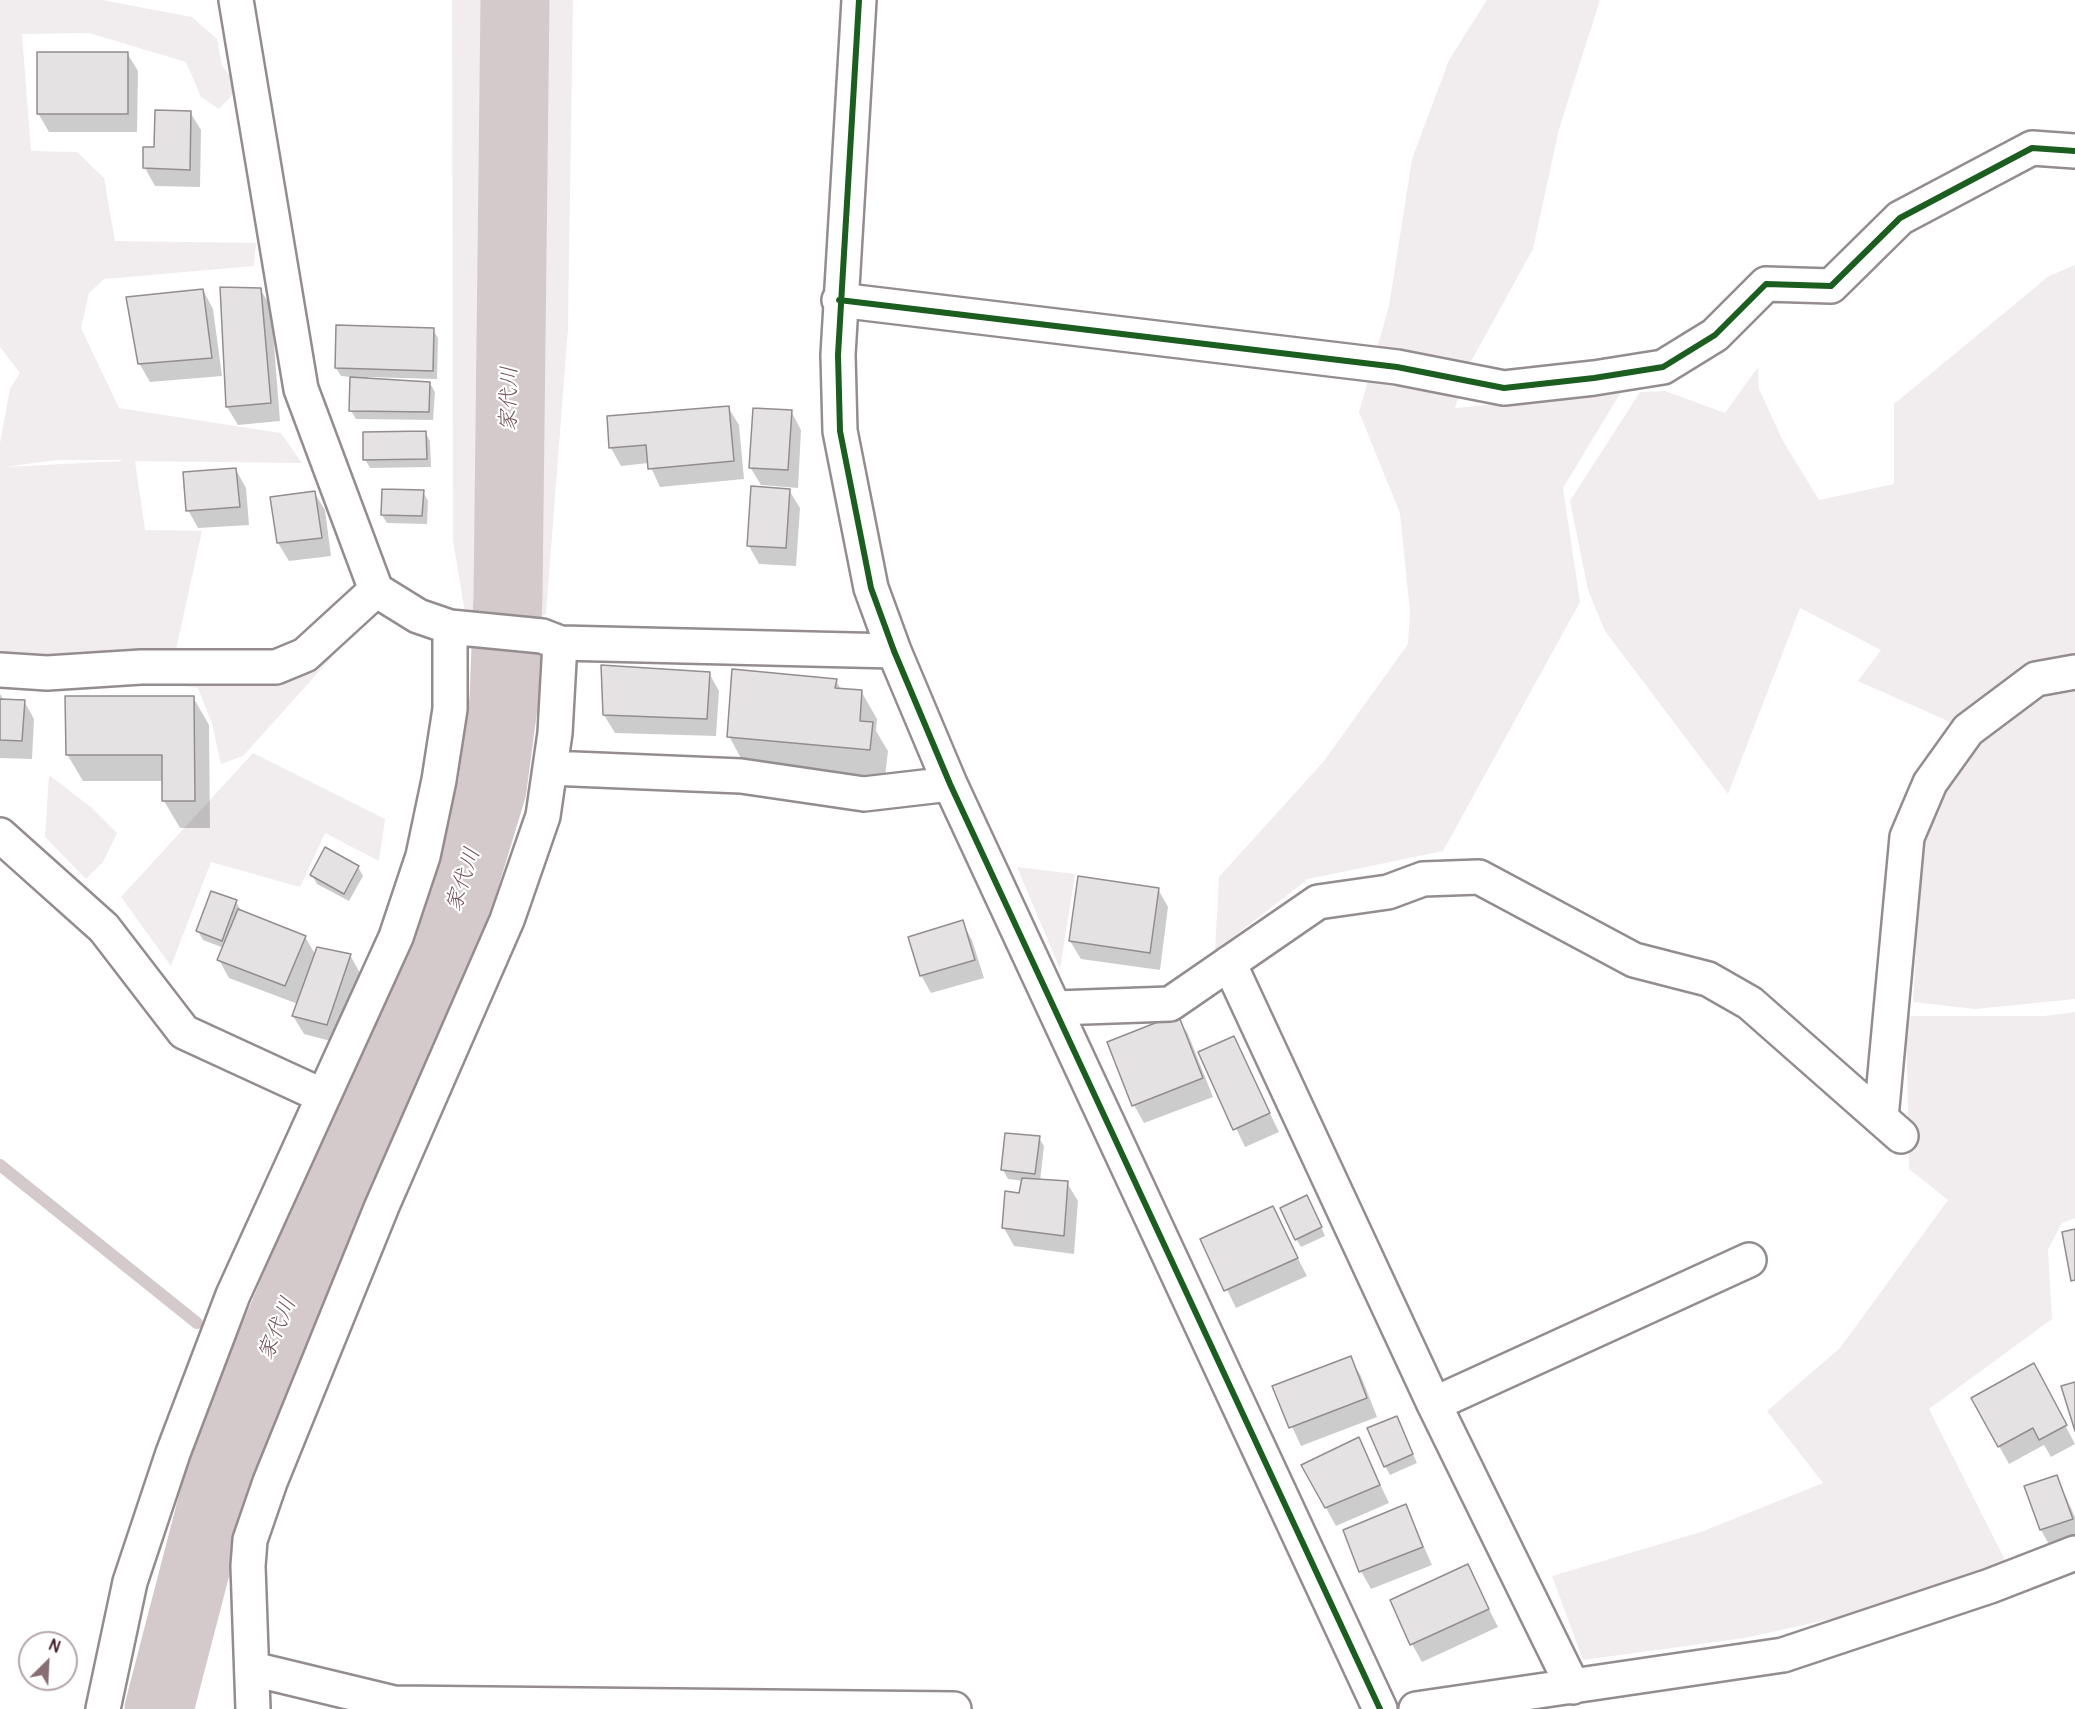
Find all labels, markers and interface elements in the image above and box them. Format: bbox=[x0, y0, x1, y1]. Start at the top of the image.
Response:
water label: 家代川 bbox=[496, 366, 524, 432]
water label: 家代川 bbox=[441, 845, 487, 915]
water label: 家代川 bbox=[253, 1293, 303, 1365]
north arrow bbox=[18, 1631, 78, 1691]
text: N bbox=[45, 1635, 64, 1658]

